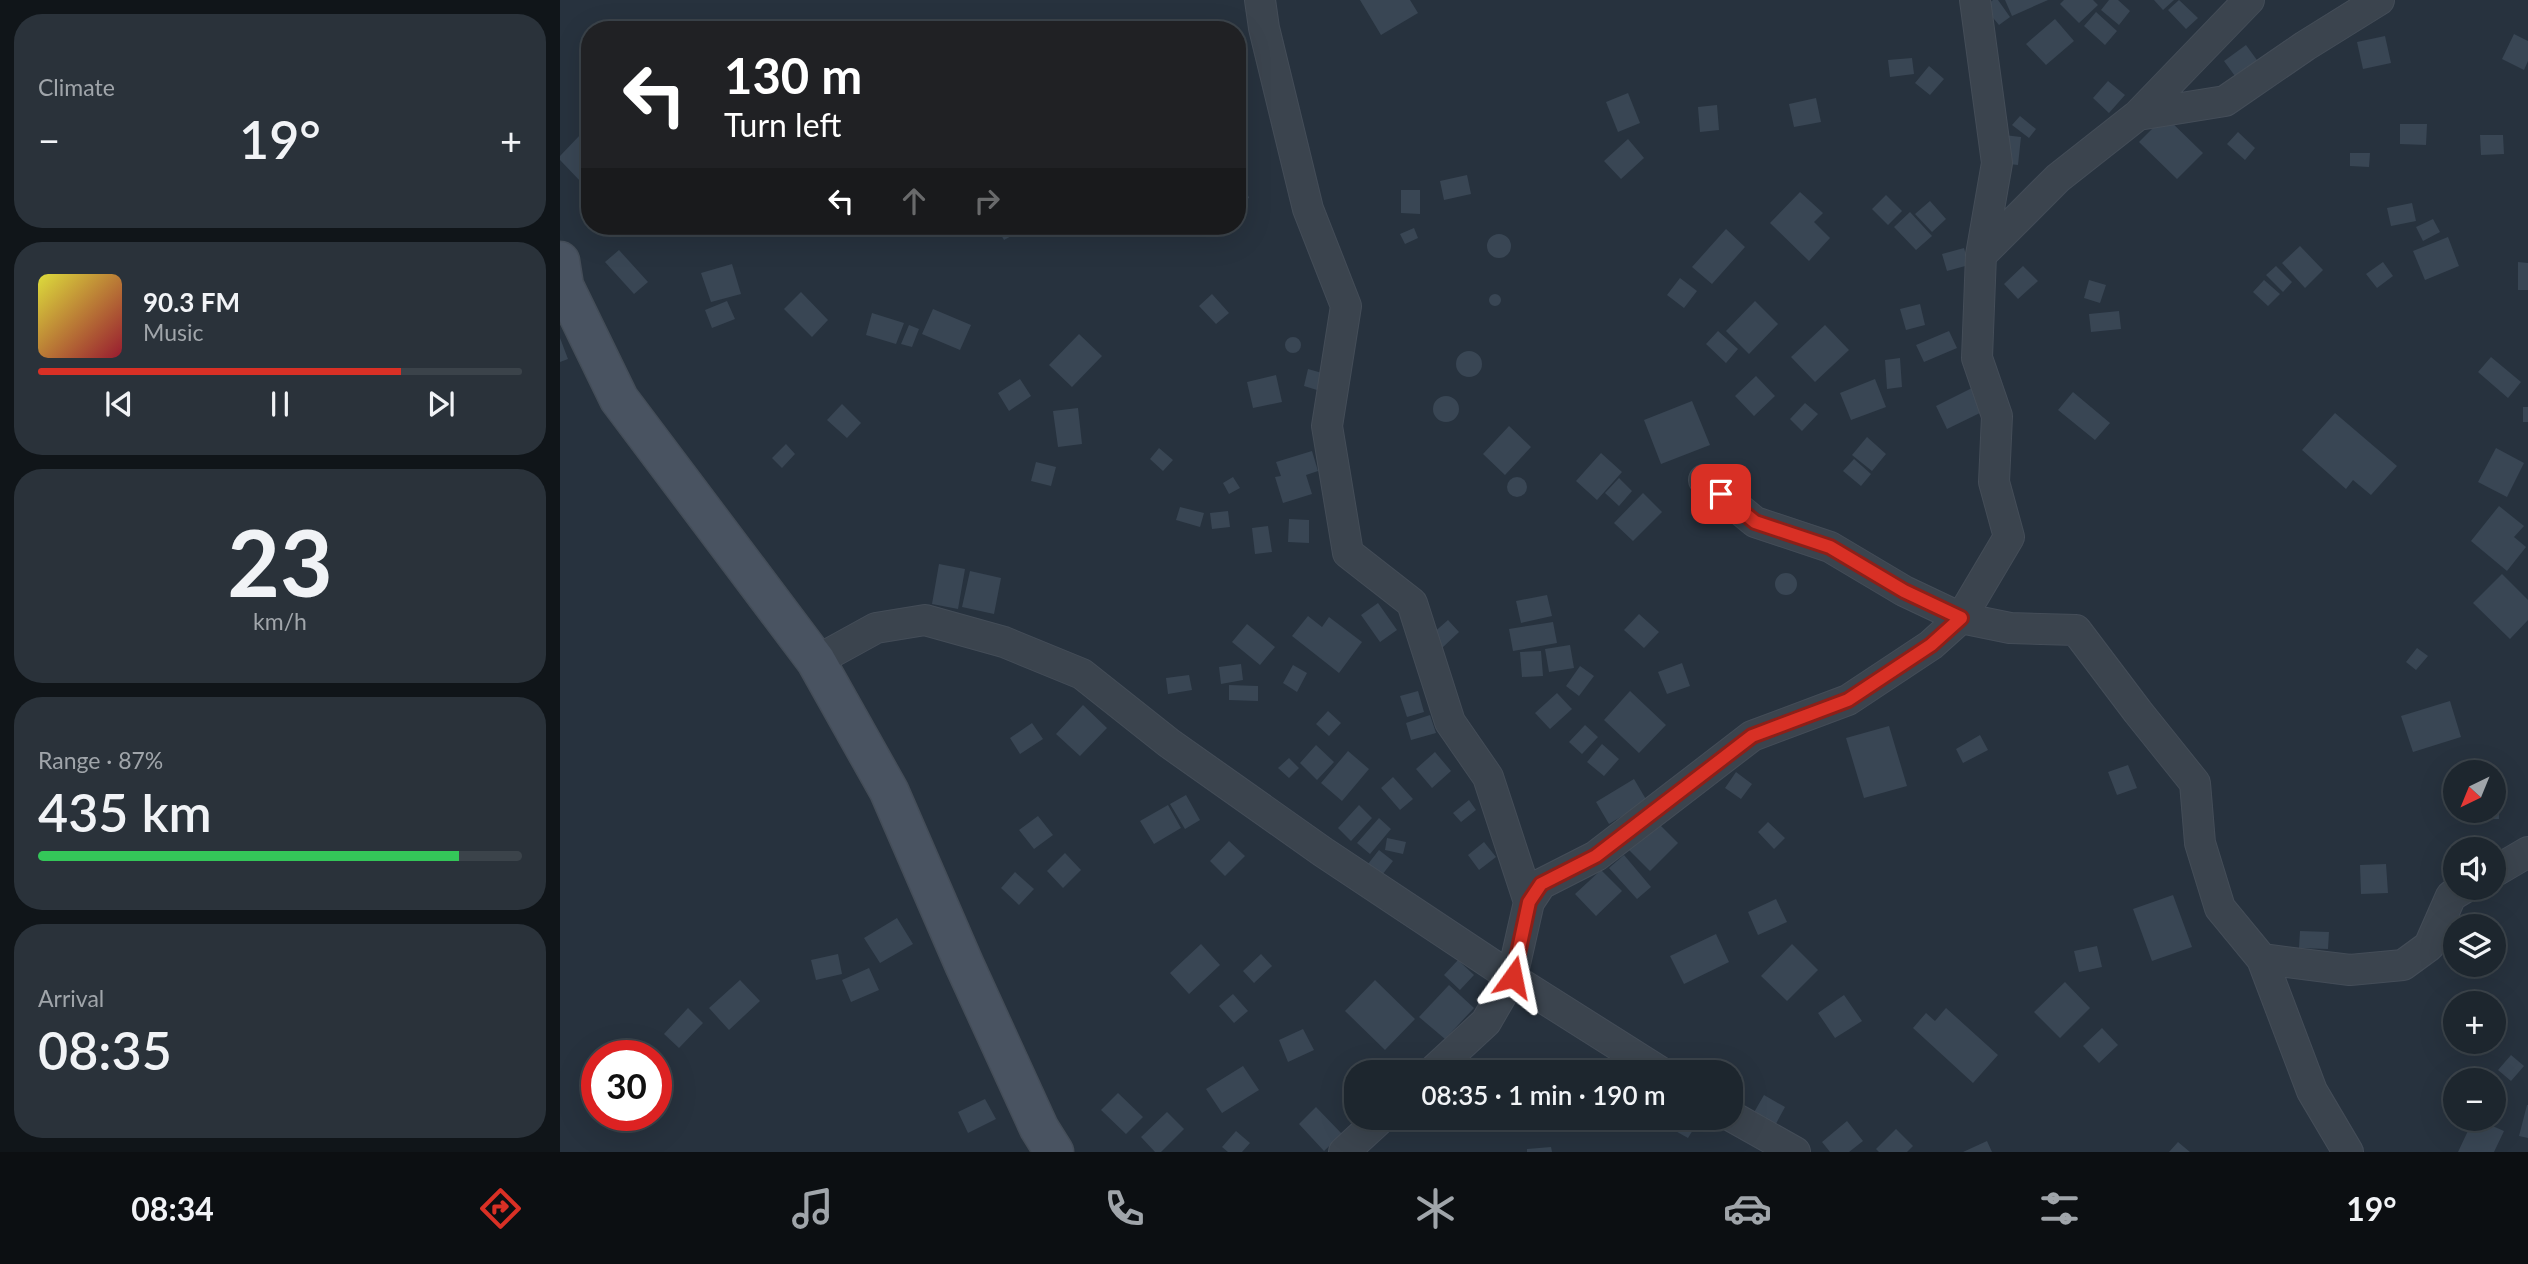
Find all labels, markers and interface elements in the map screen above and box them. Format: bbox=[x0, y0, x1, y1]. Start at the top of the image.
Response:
text: 130 m bbox=[724, 46, 862, 104]
icon: left bbox=[609, 49, 700, 140]
text: Climate bbox=[38, 73, 115, 101]
text: Turn left bbox=[724, 105, 841, 144]
text: 19° bbox=[239, 108, 321, 170]
text: − bbox=[38, 117, 60, 163]
text: + bbox=[500, 117, 522, 163]
icon: left bbox=[822, 182, 860, 220]
icon: ahead bbox=[895, 182, 933, 220]
icon: right bbox=[968, 182, 1006, 220]
text: 90.3 FM bbox=[143, 286, 240, 318]
text: Music bbox=[143, 318, 203, 346]
icon: previous bbox=[100, 385, 138, 423]
icon: pause bbox=[261, 385, 299, 423]
icon: next bbox=[422, 385, 460, 423]
pin bbox=[1691, 464, 1751, 524]
icon: arrive bbox=[1702, 475, 1740, 513]
text: 23 bbox=[227, 507, 333, 616]
text: km/h bbox=[253, 607, 307, 635]
text: Range · 87% bbox=[38, 746, 163, 774]
north arrow bbox=[2443, 760, 2506, 822]
map controls bbox=[2443, 760, 2506, 1131]
text: 435 km bbox=[38, 781, 212, 843]
button: sound bbox=[2443, 837, 2506, 900]
button: layers bbox=[2443, 914, 2506, 977]
position arrow bbox=[1476, 940, 1550, 1014]
text: Arrival bbox=[38, 984, 104, 1012]
button: + bbox=[2443, 991, 2506, 1054]
text: 08:35 bbox=[38, 1019, 172, 1081]
speed limit sign: 30 bbox=[581, 1040, 672, 1131]
button: − bbox=[2443, 1068, 2506, 1131]
text: 08:35 · 1 min · 190 m bbox=[1421, 1079, 1666, 1111]
icon: directions bbox=[476, 1184, 525, 1233]
icon: music bbox=[788, 1184, 837, 1233]
icon: phone bbox=[1100, 1184, 1149, 1233]
icon: climate bbox=[1411, 1184, 1460, 1233]
icon: car bbox=[1723, 1184, 1772, 1233]
icon: filters bbox=[2035, 1184, 2084, 1233]
text: 08:34 bbox=[131, 1189, 214, 1228]
text: 19° bbox=[2346, 1189, 2397, 1228]

